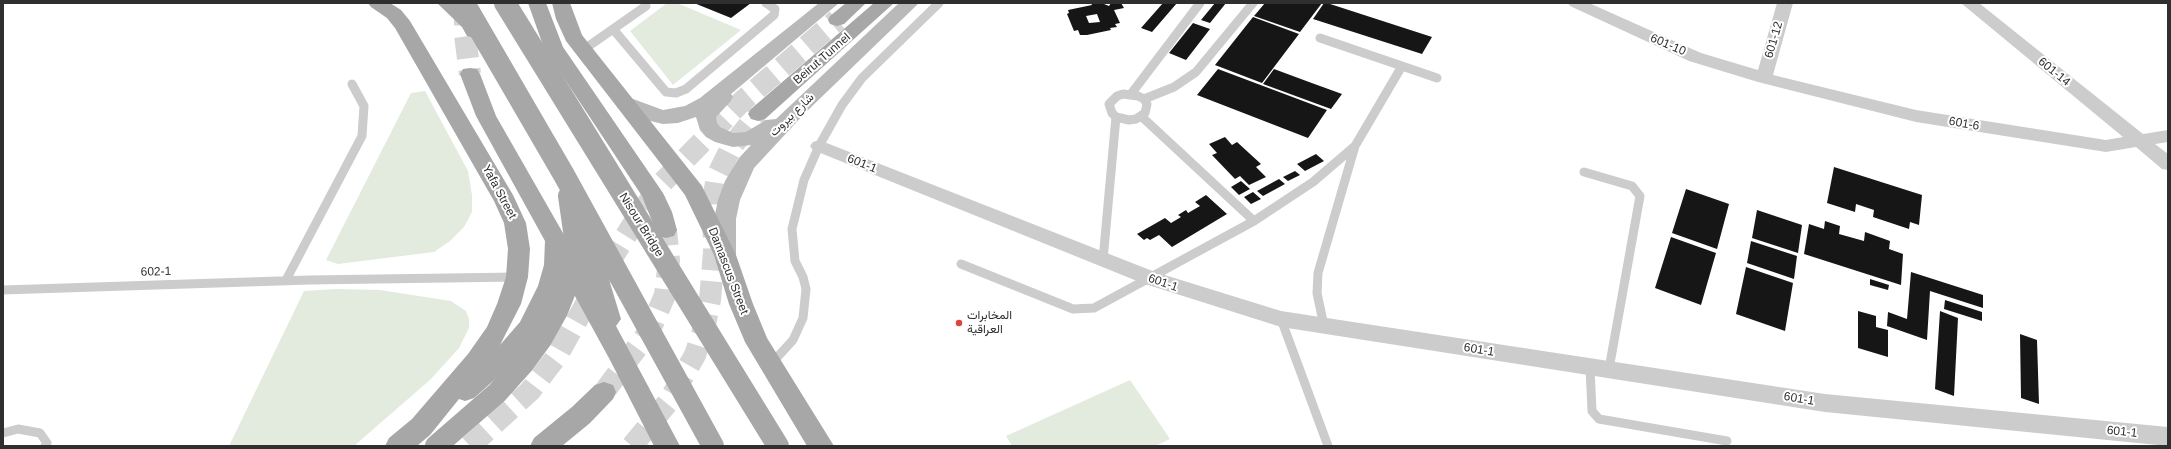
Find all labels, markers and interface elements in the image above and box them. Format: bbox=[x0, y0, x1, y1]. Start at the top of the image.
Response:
street label: 601-12 bbox=[1762, 20, 1786, 60]
street label: Beirut Tunnel bbox=[791, 30, 853, 88]
street label: 601-10 bbox=[1648, 31, 1688, 59]
street label: 601-14 bbox=[2035, 55, 2073, 89]
street label: شارع بيروت bbox=[767, 90, 817, 140]
street label: 601-6 bbox=[1948, 114, 1980, 134]
street label: 601-1 bbox=[845, 152, 879, 176]
street label: Yafa Street bbox=[479, 163, 519, 221]
street label: Nisour Bridge bbox=[616, 190, 666, 260]
street label: Damascus Street bbox=[705, 225, 751, 317]
street label: 602-1 bbox=[140, 264, 172, 280]
street label: 601-1 bbox=[1146, 271, 1180, 295]
place label: المخابرات العراقية bbox=[967, 309, 1012, 337]
marker: المخابرات العراقية bbox=[954, 318, 964, 328]
street label: 601-1 bbox=[1463, 340, 1495, 360]
street label: 601-1 bbox=[1783, 389, 1815, 409]
street label: 601-1 bbox=[2106, 423, 2138, 441]

